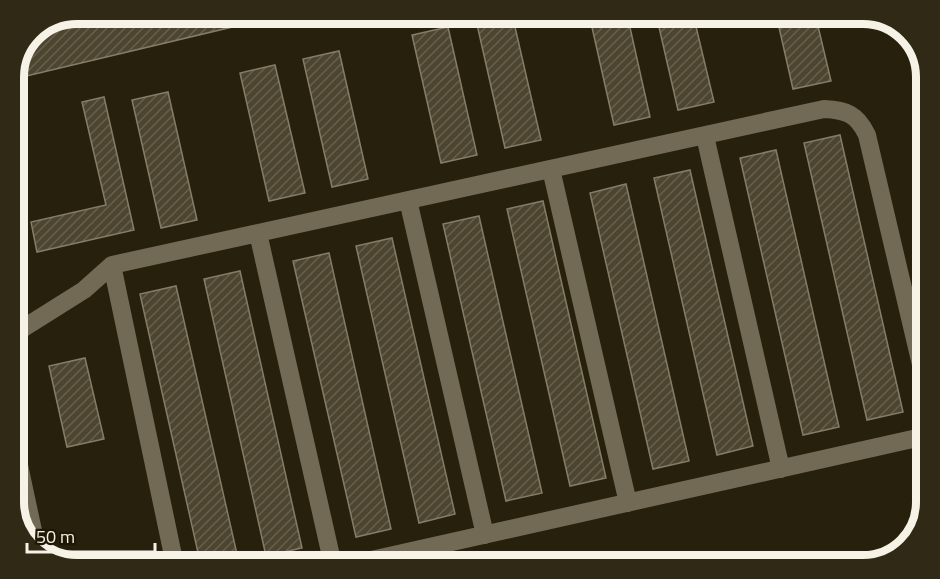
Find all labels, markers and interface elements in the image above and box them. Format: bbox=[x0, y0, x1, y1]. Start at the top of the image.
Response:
scale bar bbox=[27, 516, 154, 554]
text: 50 m bbox=[36, 523, 75, 550]

